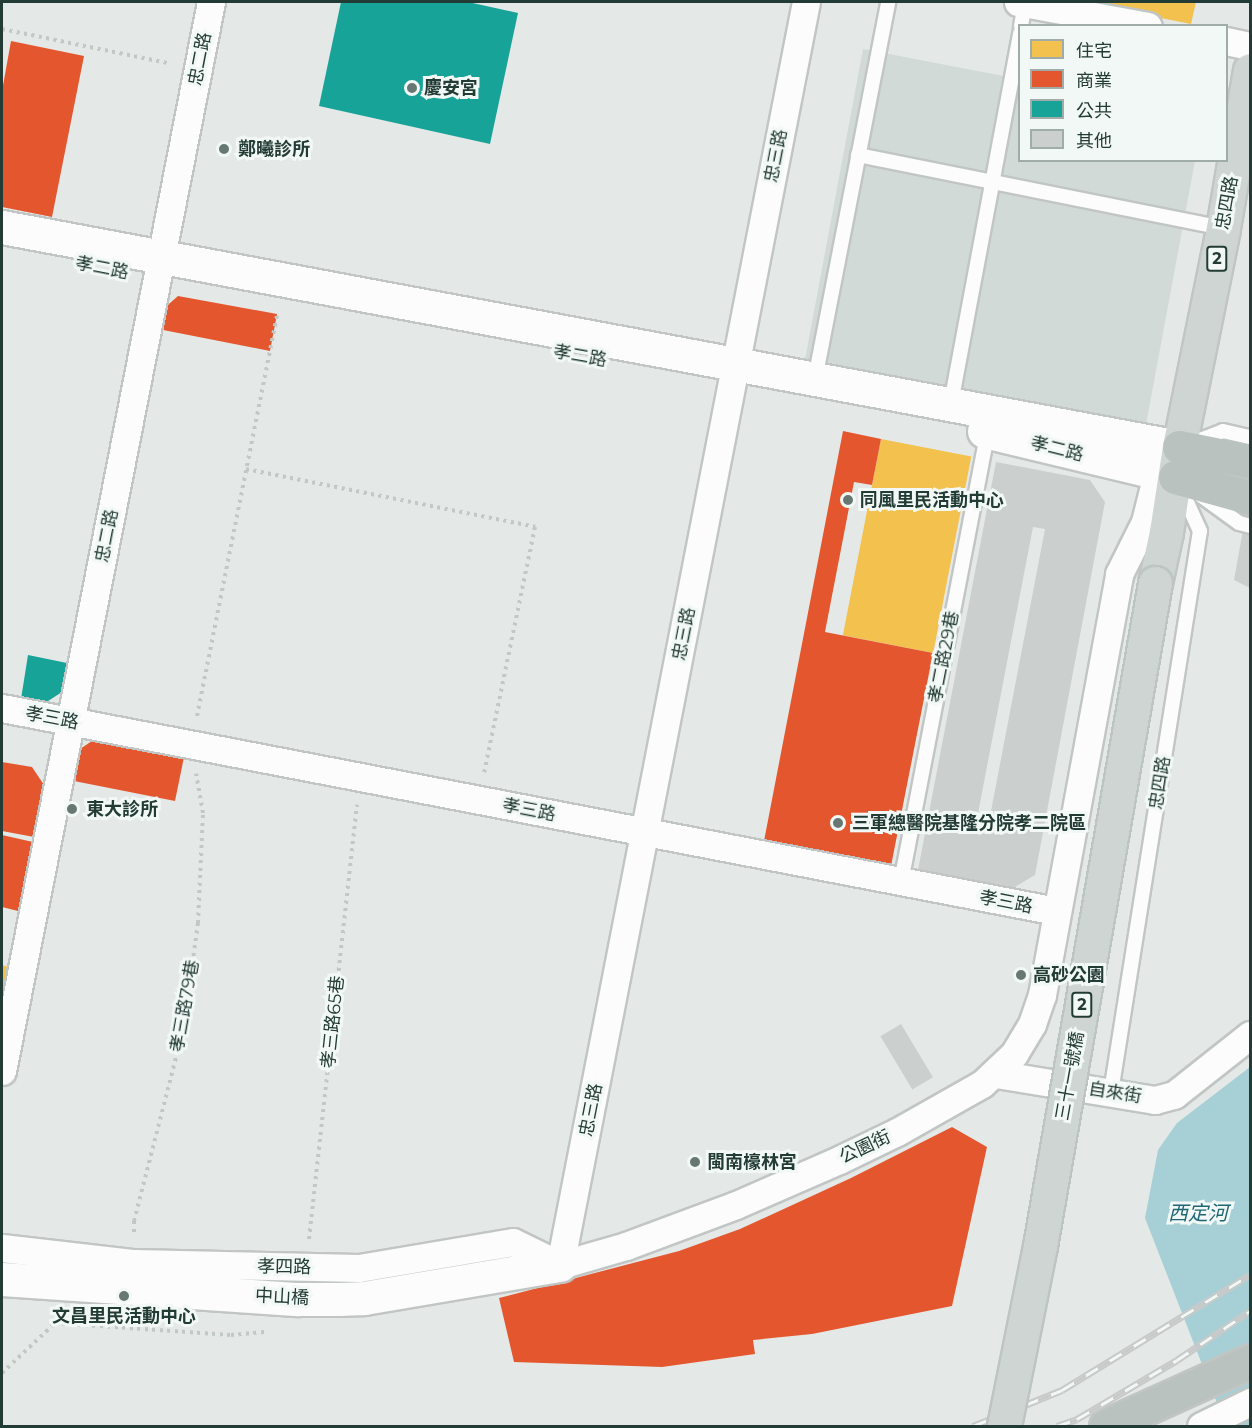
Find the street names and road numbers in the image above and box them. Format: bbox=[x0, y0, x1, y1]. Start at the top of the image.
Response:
street label: 忠二路 bbox=[184, 30, 216, 88]
street label: 忠三路 bbox=[760, 127, 792, 185]
street label: 忠四路 bbox=[1212, 175, 1242, 231]
road number: 2 bbox=[1205, 246, 1229, 272]
street label: 孝二路 bbox=[73, 252, 131, 284]
street label: 孝二路 bbox=[552, 341, 608, 371]
street label: 孝二路 bbox=[1028, 432, 1086, 466]
street label: 忠二路 bbox=[91, 507, 123, 565]
street label: 忠三路 bbox=[668, 605, 700, 663]
street label: 孝二路29巷 bbox=[925, 609, 963, 705]
street label: 孝三路 bbox=[23, 702, 81, 734]
street label: 忠四路 bbox=[1145, 755, 1175, 811]
street label: 孝三路 bbox=[500, 794, 558, 826]
street label: 孝三路 bbox=[977, 886, 1035, 918]
street label: 孝三路79巷 bbox=[166, 958, 204, 1054]
street label: 孝三路65巷 bbox=[317, 975, 349, 1069]
road number: 2 bbox=[1070, 992, 1094, 1018]
street label: 三十一號橋 bbox=[1052, 1030, 1088, 1122]
street label: 自來街 bbox=[1087, 1078, 1143, 1108]
street label: 忠三路 bbox=[575, 1081, 607, 1139]
street label: 公園街 bbox=[836, 1126, 894, 1168]
street label: 孝四路 bbox=[257, 1256, 311, 1278]
street label: 中山橋 bbox=[254, 1285, 310, 1309]

